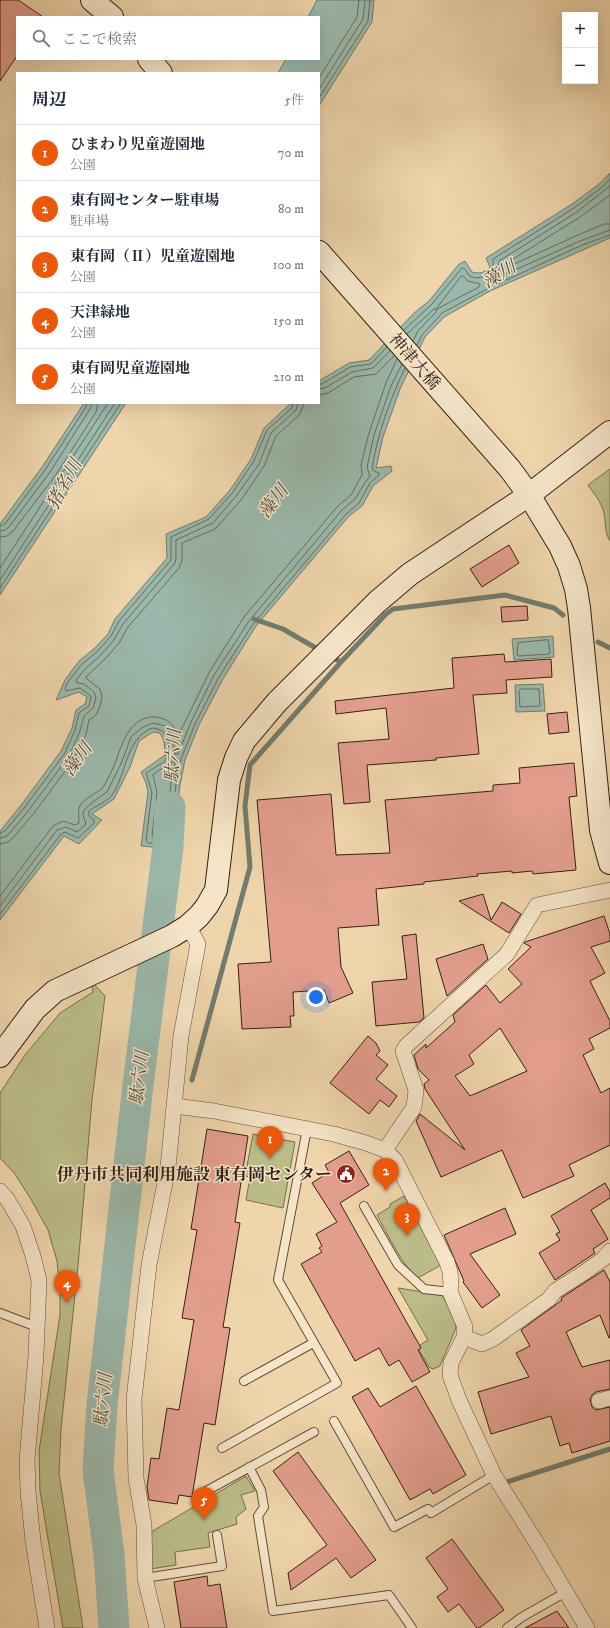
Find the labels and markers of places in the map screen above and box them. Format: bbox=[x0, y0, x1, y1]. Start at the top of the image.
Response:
pin: 1 bbox=[257, 1126, 283, 1159]
pin: 2 bbox=[373, 1158, 399, 1191]
public building icon: 伊丹市共同利用施設 東有岡センター bbox=[335, 1163, 357, 1185]
place label: 伊丹市共同利用施設 東有岡センター bbox=[57, 1164, 332, 1186]
pin: 3 bbox=[394, 1203, 420, 1236]
pin: 4 bbox=[54, 1270, 80, 1303]
pin: 5 bbox=[191, 1487, 217, 1520]

